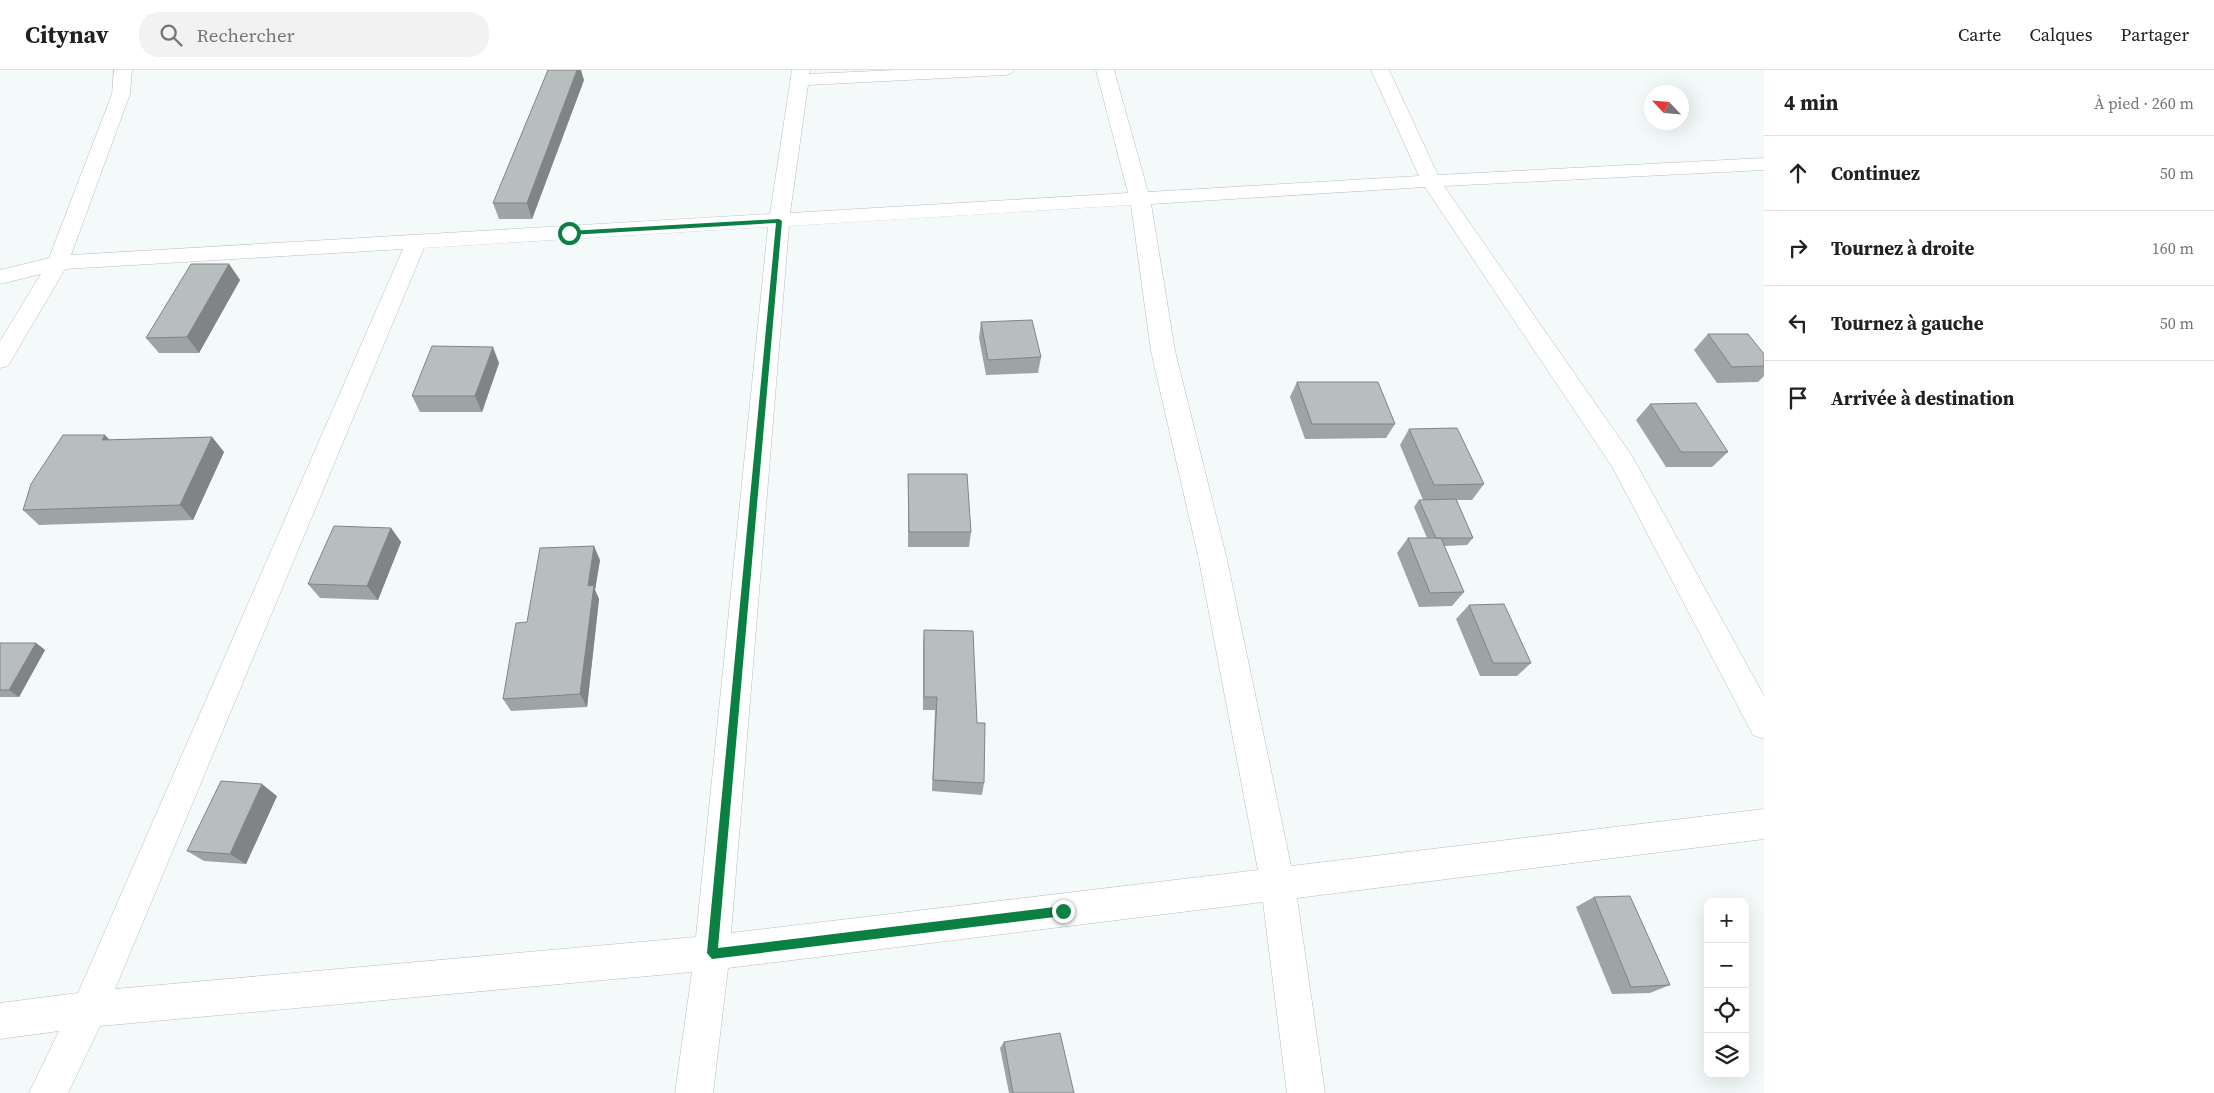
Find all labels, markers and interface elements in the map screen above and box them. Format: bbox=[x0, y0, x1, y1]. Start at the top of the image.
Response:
search box bbox=[139, 12, 489, 57]
text: Citynav bbox=[25, 18, 109, 51]
icon: search bbox=[157, 21, 185, 49]
text: Rechercher bbox=[197, 22, 295, 48]
text: Carte bbox=[1958, 22, 2001, 47]
text: Calques bbox=[2029, 22, 2093, 47]
text: Partager bbox=[2121, 22, 2189, 47]
north arrow bbox=[1644, 85, 1689, 130]
text: 4 min bbox=[1784, 88, 1839, 117]
text: À pied · 260 m bbox=[2094, 92, 2194, 114]
icon: ahead bbox=[1784, 159, 1812, 187]
text: Continuez bbox=[1831, 160, 1920, 186]
text: 50 m bbox=[2160, 162, 2194, 184]
route start bbox=[558, 222, 581, 245]
icon: right bbox=[1784, 234, 1812, 262]
text: Tournez à droite bbox=[1831, 235, 1974, 261]
text: 160 m bbox=[2152, 237, 2194, 259]
icon: left bbox=[1784, 309, 1812, 337]
text: Tournez à gauche bbox=[1831, 310, 1984, 336]
text: 50 m bbox=[2160, 312, 2194, 334]
icon: arrive bbox=[1784, 384, 1812, 412]
text: Arrivée à destination bbox=[1831, 385, 2014, 411]
map controls bbox=[1704, 898, 1749, 1078]
button: + bbox=[1704, 898, 1749, 943]
route end bbox=[1052, 900, 1075, 923]
button: − bbox=[1704, 943, 1749, 988]
button: locate bbox=[1704, 988, 1749, 1033]
button: layers bbox=[1704, 1033, 1749, 1078]

